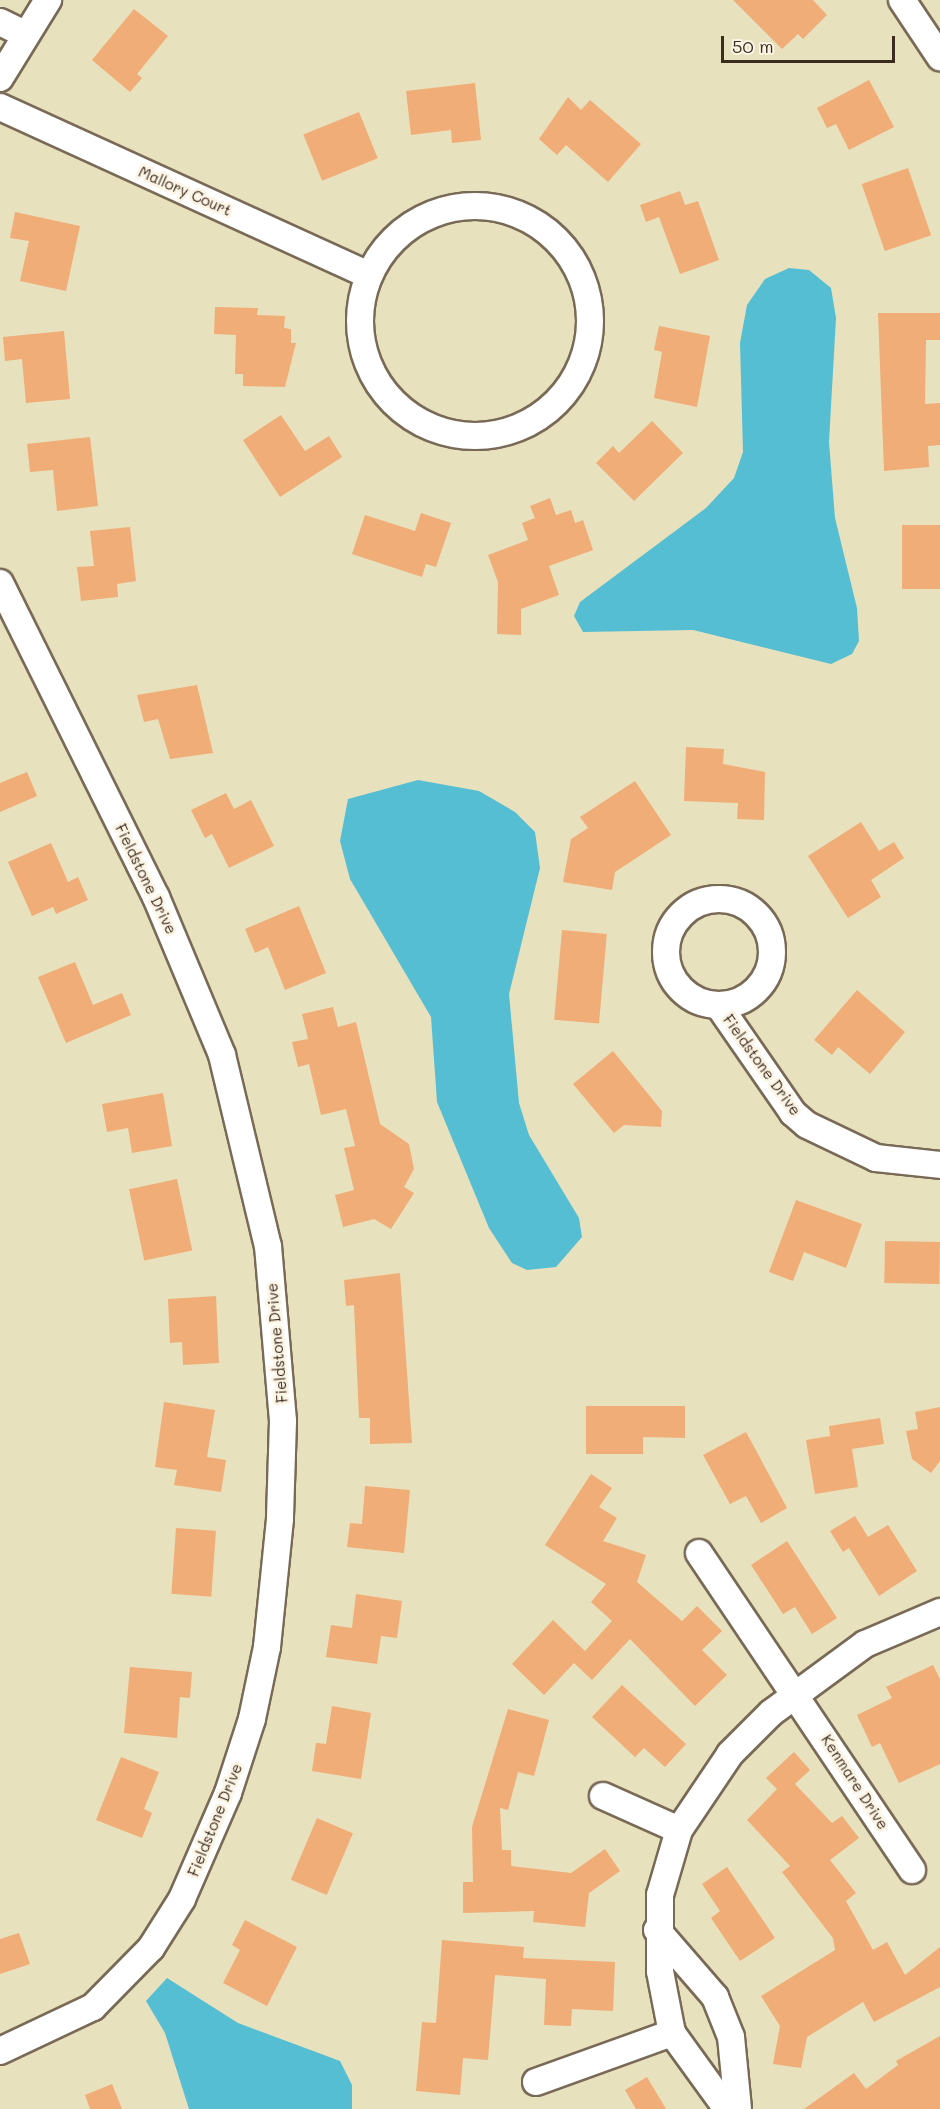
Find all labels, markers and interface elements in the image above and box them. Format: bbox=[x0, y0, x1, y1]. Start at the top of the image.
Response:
scale bar bbox=[724, 24, 898, 62]
text: 50 m bbox=[732, 34, 774, 58]
street label: Mallory Court bbox=[136, 162, 234, 220]
street label: Fieldstone Drive bbox=[112, 821, 180, 937]
street label: Fieldstone Drive bbox=[719, 1011, 805, 1119]
street label: Fieldstone Drive bbox=[263, 1282, 291, 1404]
street label: Kenmare Drive bbox=[818, 1731, 892, 1833]
street label: Fieldstone Drive bbox=[184, 1761, 246, 1879]

